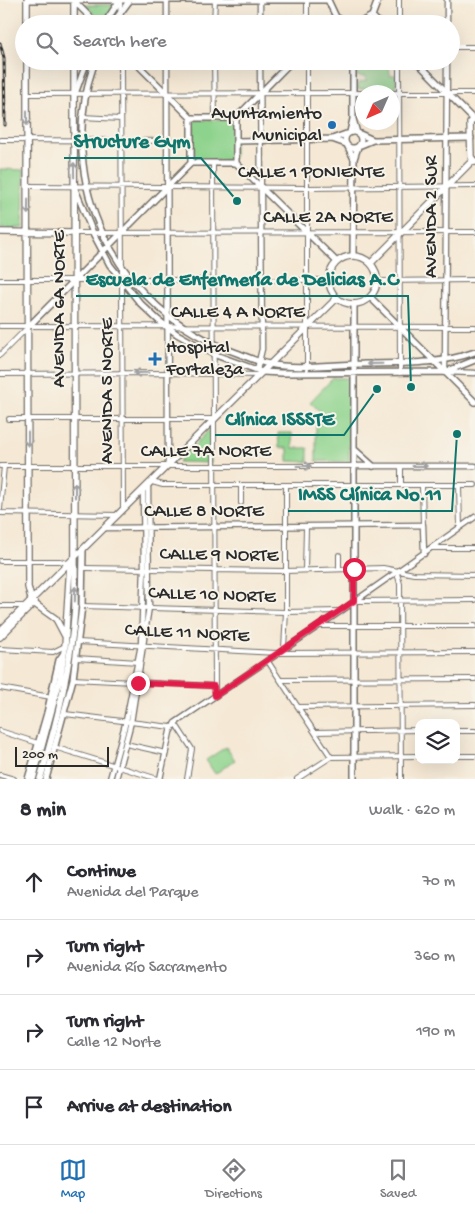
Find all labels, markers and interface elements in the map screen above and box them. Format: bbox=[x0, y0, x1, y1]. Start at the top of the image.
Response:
search box bbox=[15, 15, 460, 70]
icon: search bbox=[33, 29, 61, 57]
text: Search here bbox=[73, 31, 167, 54]
north arrow bbox=[355, 85, 400, 130]
place label: Ayuntamiento Municipal bbox=[211, 103, 322, 148]
one-way arrow bbox=[23, 110, 32, 126]
marker: Ayuntamiento Municipal bbox=[326, 119, 338, 131]
callout: Structure Gym bbox=[64, 123, 201, 158]
text: Structure Gym bbox=[73, 132, 191, 155]
street label: AVENIDA 2 SUR bbox=[421, 155, 444, 278]
street label: CALLE 1 PONIENTE bbox=[238, 162, 385, 185]
one-way arrow bbox=[69, 163, 79, 179]
one-way arrow bbox=[23, 199, 32, 215]
street label: CALLE 2A NORTE bbox=[263, 207, 394, 230]
street label: AVENIDA 6A NORTE bbox=[49, 229, 72, 387]
callout: Escuela de Enfermería de Delicias A.C bbox=[76, 261, 408, 296]
text: Escuela de Enfermería de Delicias A.C bbox=[86, 270, 401, 293]
street label: CALLE 4 A NORTE bbox=[171, 302, 306, 325]
street label: AVENIDA 5 NORTE bbox=[97, 317, 120, 464]
place label: Hospital Fortaleza bbox=[165, 337, 245, 382]
marker: Hospital Fortaleza bbox=[148, 352, 162, 366]
one-way arrow bbox=[367, 359, 384, 369]
one-way arrow bbox=[133, 368, 149, 378]
callout: Clínica ISSSTE bbox=[215, 400, 344, 435]
text: Clínica ISSSTE bbox=[225, 410, 336, 433]
one-way arrow bbox=[23, 431, 33, 447]
street label: CALLE 7A NORTE bbox=[141, 441, 272, 464]
one-way arrow bbox=[296, 461, 312, 471]
one-way arrow bbox=[412, 461, 428, 471]
callout: IMSS Clínica No.11 bbox=[288, 476, 452, 511]
one-way arrow bbox=[71, 483, 80, 499]
text: IMSS Clínica No.11 bbox=[298, 485, 442, 508]
street label: CALLE 8 NORTE bbox=[144, 501, 265, 524]
street label: CALLE 9 NORTE bbox=[159, 543, 280, 569]
route start bbox=[343, 558, 366, 581]
street label: CALLE 10 NORTE bbox=[148, 582, 277, 610]
one-way arrow bbox=[70, 587, 80, 603]
street label: CALLE 11 NORTE bbox=[124, 619, 251, 649]
route end bbox=[127, 672, 150, 695]
map controls bbox=[415, 719, 460, 764]
button: layers bbox=[415, 719, 460, 764]
scale bar bbox=[15, 744, 109, 767]
text: 200 m bbox=[22, 747, 58, 764]
text: 8 min bbox=[20, 799, 66, 824]
text: Walk · 620 m bbox=[369, 802, 455, 821]
text: Continue bbox=[67, 861, 136, 884]
icon: ahead bbox=[20, 868, 48, 896]
text: 70 m bbox=[422, 873, 455, 892]
text: Avenida del Parque bbox=[67, 884, 199, 903]
text: Turn right bbox=[67, 936, 143, 959]
icon: right bbox=[20, 943, 48, 971]
text: 360 m bbox=[414, 948, 455, 967]
text: Avenida Río Sacramento bbox=[67, 959, 227, 978]
text: Turn right bbox=[67, 1011, 143, 1034]
icon: right bbox=[20, 1018, 48, 1046]
text: 190 m bbox=[416, 1023, 455, 1042]
text: Calle 12 Norte bbox=[67, 1034, 161, 1053]
icon: arrive bbox=[20, 1093, 48, 1121]
text: Arrive at destination bbox=[67, 1096, 231, 1119]
tab: Map bbox=[59, 1156, 87, 1203]
tab: Directions bbox=[205, 1156, 262, 1203]
tab: Saved bbox=[380, 1156, 416, 1203]

